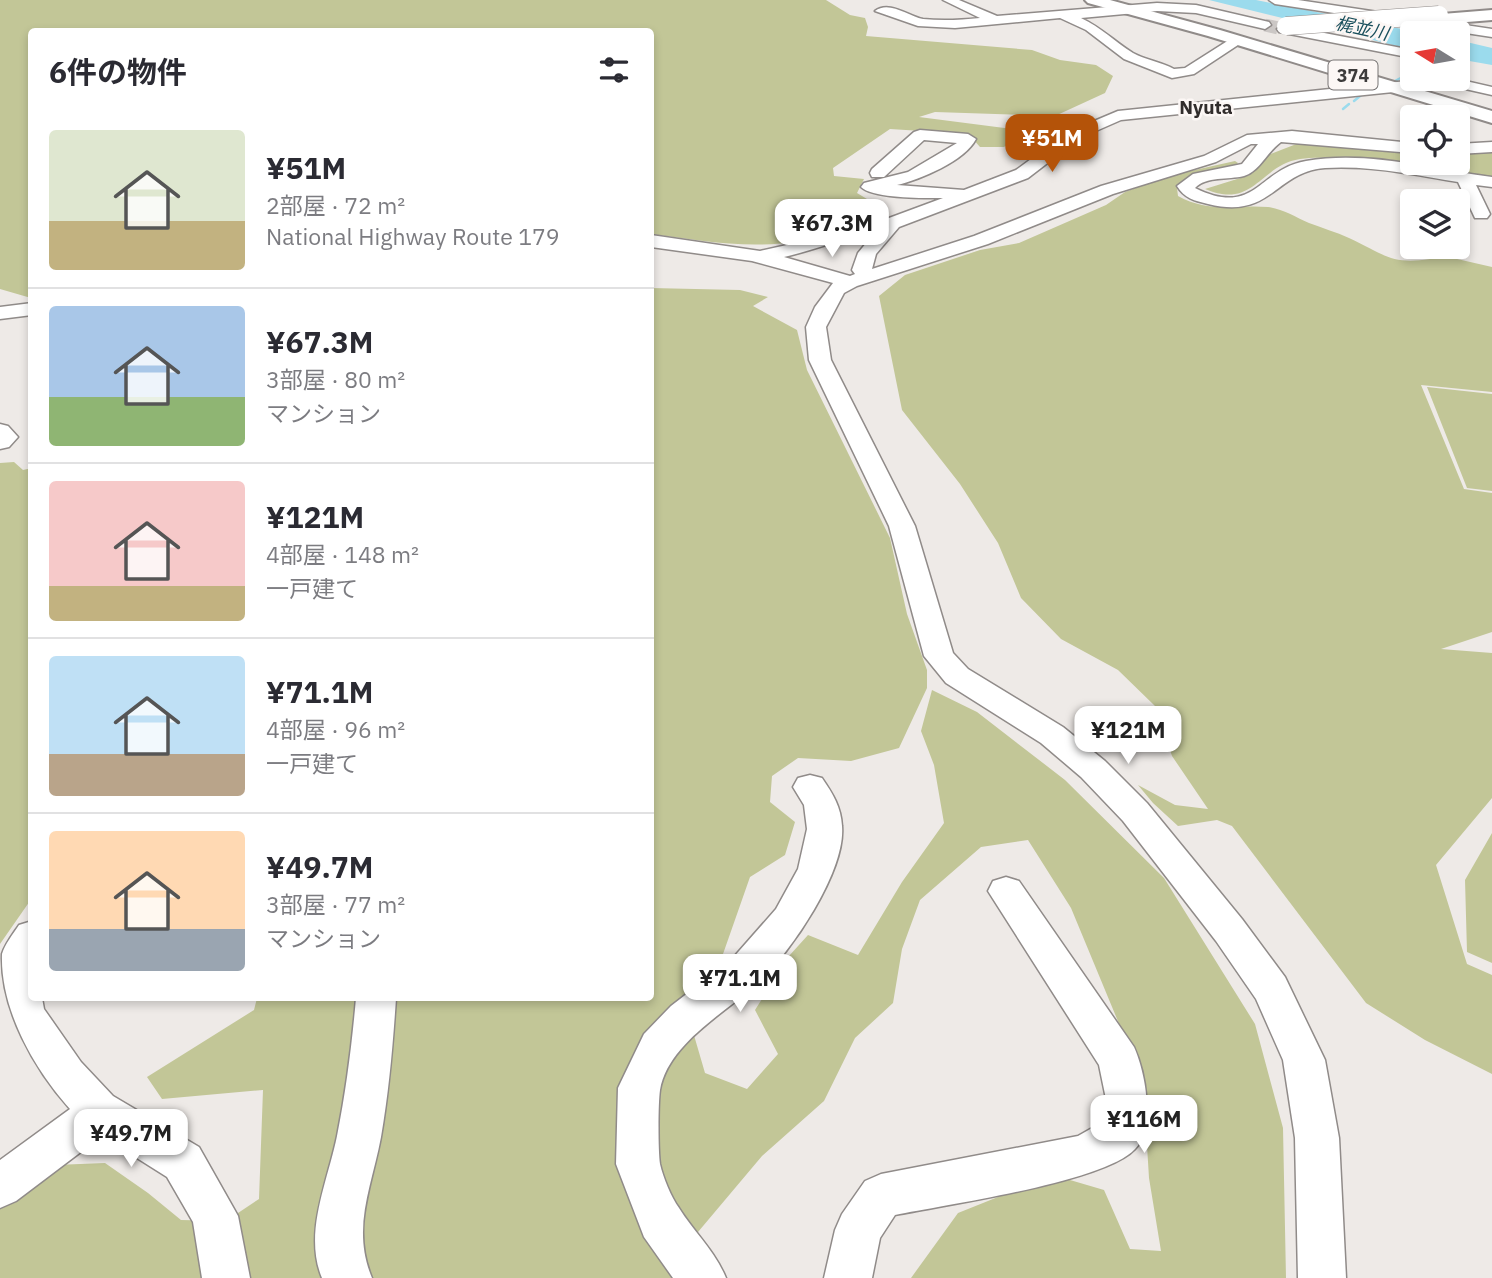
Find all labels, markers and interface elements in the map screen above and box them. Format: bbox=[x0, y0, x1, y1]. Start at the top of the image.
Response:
water label: 梶並川 bbox=[1333, 11, 1393, 45]
north arrow bbox=[1400, 21, 1470, 91]
map controls bbox=[1400, 21, 1470, 259]
icon: filters bbox=[595, 51, 633, 89]
text: 6件の物件 bbox=[49, 52, 187, 91]
road number: 374 bbox=[1328, 60, 1378, 90]
district label: Nyuta bbox=[1179, 95, 1233, 119]
button: locate bbox=[1400, 105, 1470, 175]
pin: ¥51M bbox=[1011, 114, 1093, 174]
text: ¥51M bbox=[1021, 122, 1083, 152]
text: ¥51M bbox=[266, 148, 346, 187]
icon: home bbox=[105, 158, 189, 242]
button: layers bbox=[1400, 189, 1470, 259]
text: 2部屋 · 72 m² bbox=[266, 190, 405, 220]
pin: ¥67.3M bbox=[775, 200, 889, 259]
text: ¥67.3M bbox=[791, 207, 873, 237]
text: National Highway Route 179 bbox=[266, 221, 560, 251]
text: ¥67.3M bbox=[266, 322, 373, 361]
icon: home bbox=[105, 334, 189, 418]
text: 3部屋 · 80 m² bbox=[266, 364, 405, 394]
text: マンション bbox=[266, 398, 381, 428]
text: ¥121M bbox=[266, 497, 364, 536]
icon: home bbox=[105, 509, 189, 593]
text: 4部屋 · 148 m² bbox=[266, 539, 419, 569]
text: 一戸建て bbox=[266, 573, 358, 603]
text: ¥71.1M bbox=[266, 672, 373, 711]
icon: home bbox=[105, 684, 189, 768]
pin: ¥121M bbox=[1079, 706, 1177, 766]
text: 4部屋 · 96 m² bbox=[266, 714, 405, 744]
text: ¥121M bbox=[1090, 714, 1166, 744]
text: 一戸建て bbox=[266, 748, 358, 778]
text: ¥49.7M bbox=[266, 847, 373, 886]
icon: home bbox=[105, 859, 189, 943]
text: 3部屋 · 77 m² bbox=[266, 889, 405, 919]
text: マンション bbox=[266, 923, 381, 953]
pin: ¥71.1M bbox=[683, 954, 797, 1014]
text: ¥71.1M bbox=[699, 962, 781, 992]
pin: ¥116M bbox=[1095, 1096, 1193, 1155]
text: ¥116M bbox=[1106, 1103, 1182, 1133]
pin: ¥49.7M bbox=[74, 1110, 188, 1169]
text: ¥49.7M bbox=[90, 1117, 172, 1147]

